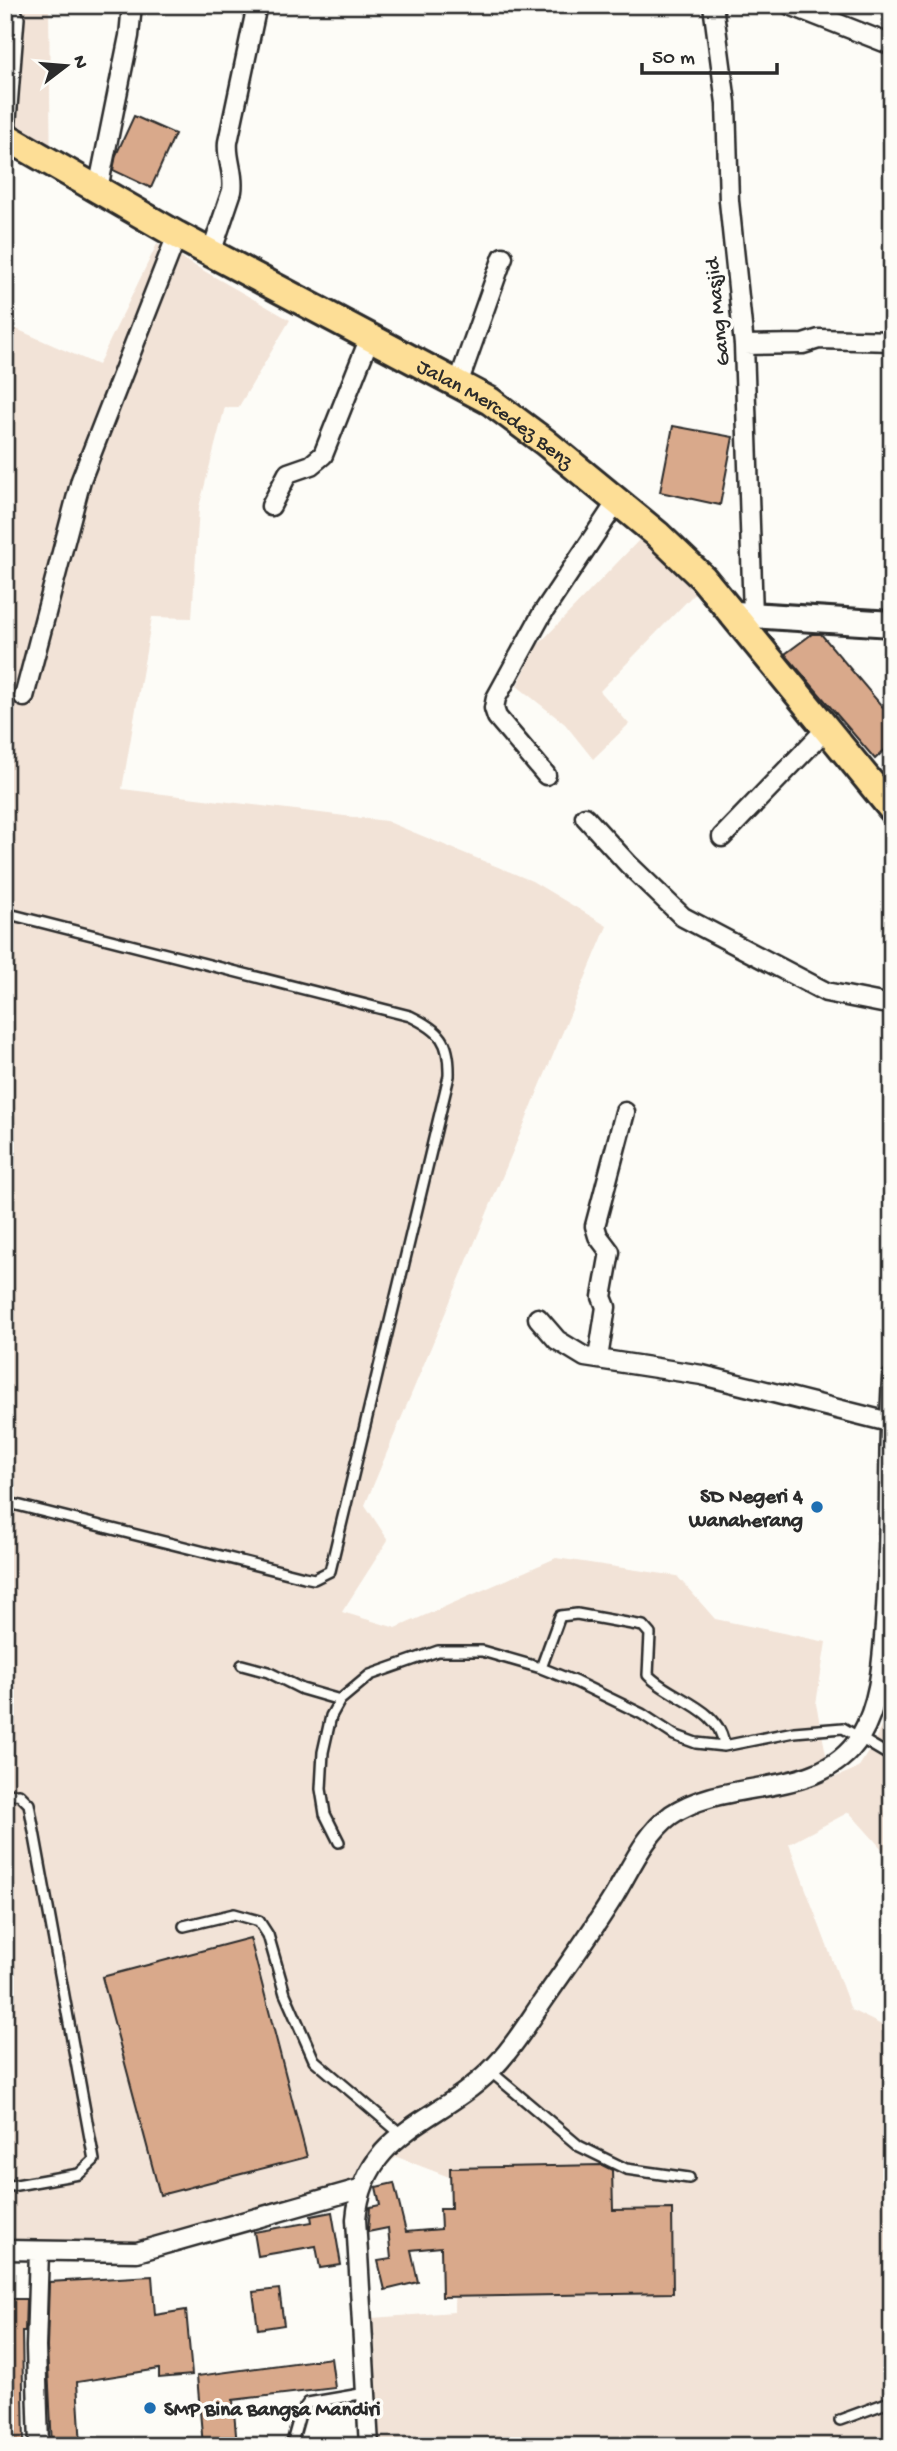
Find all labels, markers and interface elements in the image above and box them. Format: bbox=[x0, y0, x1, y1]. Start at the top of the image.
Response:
north arrow bbox=[32, 32, 102, 102]
scale bar bbox=[642, 32, 776, 76]
text: 50 m bbox=[652, 47, 695, 72]
text: N bbox=[66, 53, 92, 71]
street label: Gang Masjid bbox=[701, 255, 738, 367]
street label: Jalan Mercedez Benz bbox=[412, 355, 578, 477]
place label: SD Negeri 4 Wanaherang bbox=[688, 1486, 804, 1535]
marker: SD Negeri 4 Wanaherang bbox=[809, 1499, 825, 1515]
place label: SMP Bina Bangsa Mandiri bbox=[164, 2399, 381, 2424]
marker: SMP Bina Bangsa Mandiri bbox=[142, 2400, 158, 2416]

